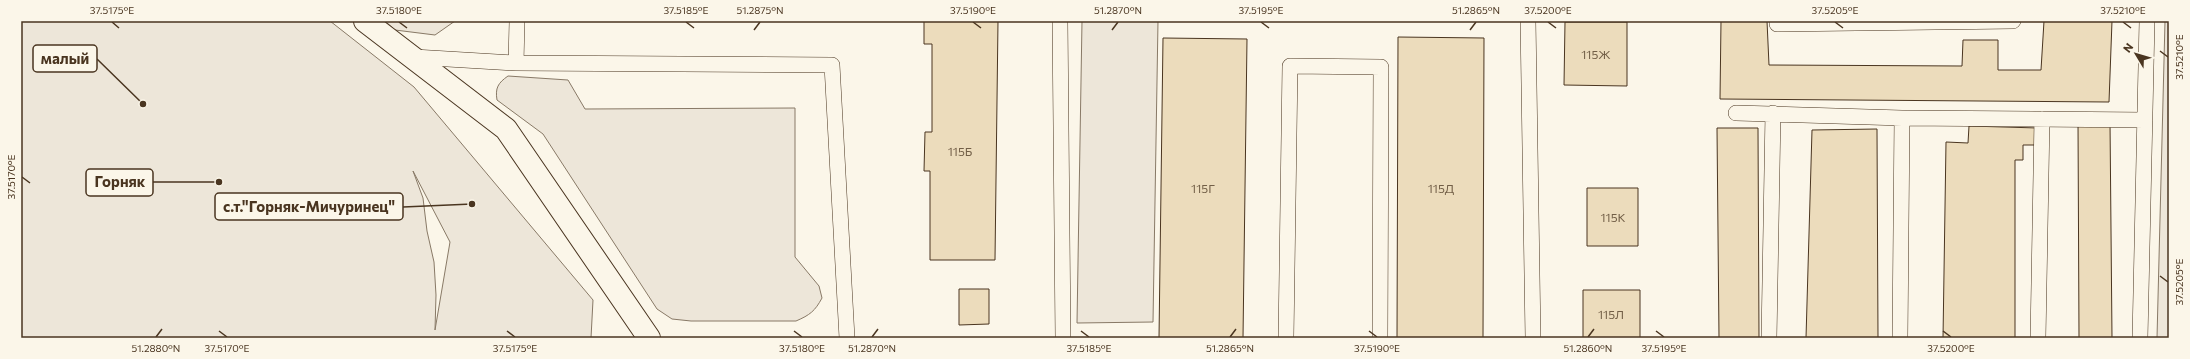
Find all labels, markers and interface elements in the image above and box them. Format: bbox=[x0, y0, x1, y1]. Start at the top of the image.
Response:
text: 37.5175°E bbox=[90, 4, 134, 16]
text: 37.5180°E bbox=[376, 4, 422, 16]
text: 37.5185°E bbox=[663, 4, 709, 16]
text: 51.2875°N bbox=[736, 4, 784, 16]
text: 37.5190°E bbox=[950, 4, 996, 16]
text: 51.2870°N bbox=[1094, 4, 1142, 16]
text: 37.5195°E bbox=[1238, 4, 1284, 16]
text: 51.2865°N bbox=[1452, 4, 1500, 16]
text: 37.5200°E bbox=[1524, 4, 1572, 16]
text: 37.5205°E bbox=[1812, 4, 1858, 16]
text: 37.5210°E bbox=[2100, 4, 2146, 16]
north arrow bbox=[2116, 34, 2156, 74]
text: 37.5210°E bbox=[2173, 34, 2185, 80]
text: N bbox=[2120, 40, 2135, 55]
callout: малый bbox=[33, 45, 97, 72]
house number: 115Ж bbox=[1581, 47, 1611, 61]
text: малый bbox=[41, 49, 89, 67]
house number: 115Б bbox=[948, 144, 973, 158]
text: 37.5170°E bbox=[5, 154, 17, 200]
callout: Горняк bbox=[86, 169, 153, 196]
text: Горняк bbox=[95, 172, 146, 190]
house number: 115Г bbox=[1191, 181, 1215, 195]
house number: 115Д bbox=[1428, 181, 1455, 195]
callout: с.т."Горняк-Мичуринец" bbox=[215, 193, 403, 220]
text: с.т."Горняк-Мичуринец" bbox=[223, 197, 395, 215]
house number: 115К bbox=[1600, 210, 1626, 224]
text: 37.5205°E bbox=[2173, 259, 2185, 305]
house number: 115Л bbox=[1598, 307, 1624, 321]
text: 51.2880°N bbox=[132, 342, 180, 354]
text: 37.5170°E bbox=[204, 342, 250, 354]
text: 37.5175°E bbox=[493, 342, 537, 354]
text: 37.5180°E bbox=[779, 342, 825, 354]
text: 51.2870°N bbox=[848, 342, 896, 354]
text: 37.5185°E bbox=[1066, 342, 1112, 354]
text: 51.2865°N bbox=[1206, 342, 1254, 354]
text: 37.5190°E bbox=[1354, 342, 1400, 354]
text: 51.2860°N bbox=[1564, 342, 1612, 354]
text: 37.5195°E bbox=[1641, 342, 1687, 354]
text: 37.5200°E bbox=[1927, 342, 1975, 354]

